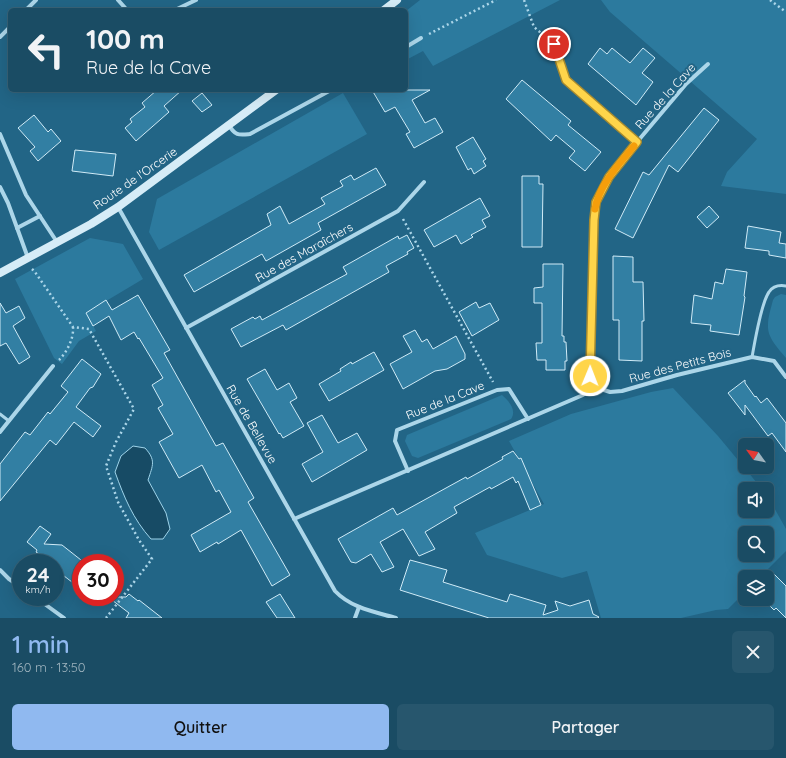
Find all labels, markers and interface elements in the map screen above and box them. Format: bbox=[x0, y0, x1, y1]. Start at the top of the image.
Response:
text: 100 m bbox=[86, 21, 165, 56]
icon: left bbox=[20, 24, 72, 76]
pin bbox=[537, 27, 571, 61]
icon: arrive bbox=[543, 33, 565, 55]
text: Rue de la Cave bbox=[86, 56, 211, 79]
street label: Rue de la Cave bbox=[631, 60, 699, 132]
street label: Route de l'Orcerie bbox=[90, 143, 180, 213]
street label: Rue des Maraîchers bbox=[253, 219, 356, 285]
street label: Rue des Petits Bois bbox=[628, 344, 733, 386]
position arrow bbox=[569, 355, 611, 397]
street label: Rue de la Cave bbox=[403, 377, 487, 423]
street label: Rue de Bellevue bbox=[223, 382, 281, 466]
north arrow bbox=[738, 438, 774, 474]
map controls bbox=[738, 438, 774, 606]
button: sound bbox=[738, 482, 774, 518]
button: search bbox=[738, 526, 774, 562]
speed limit sign: 30 bbox=[72, 554, 124, 606]
text: 24 bbox=[26, 562, 50, 587]
button: layers bbox=[738, 570, 774, 606]
text: km/h bbox=[25, 583, 51, 596]
text: 1 min bbox=[12, 629, 70, 659]
button: close bbox=[732, 631, 774, 673]
text: 160 m · 13:50 bbox=[12, 659, 85, 675]
button: Quitter bbox=[12, 704, 389, 750]
button: Partager bbox=[397, 704, 774, 750]

